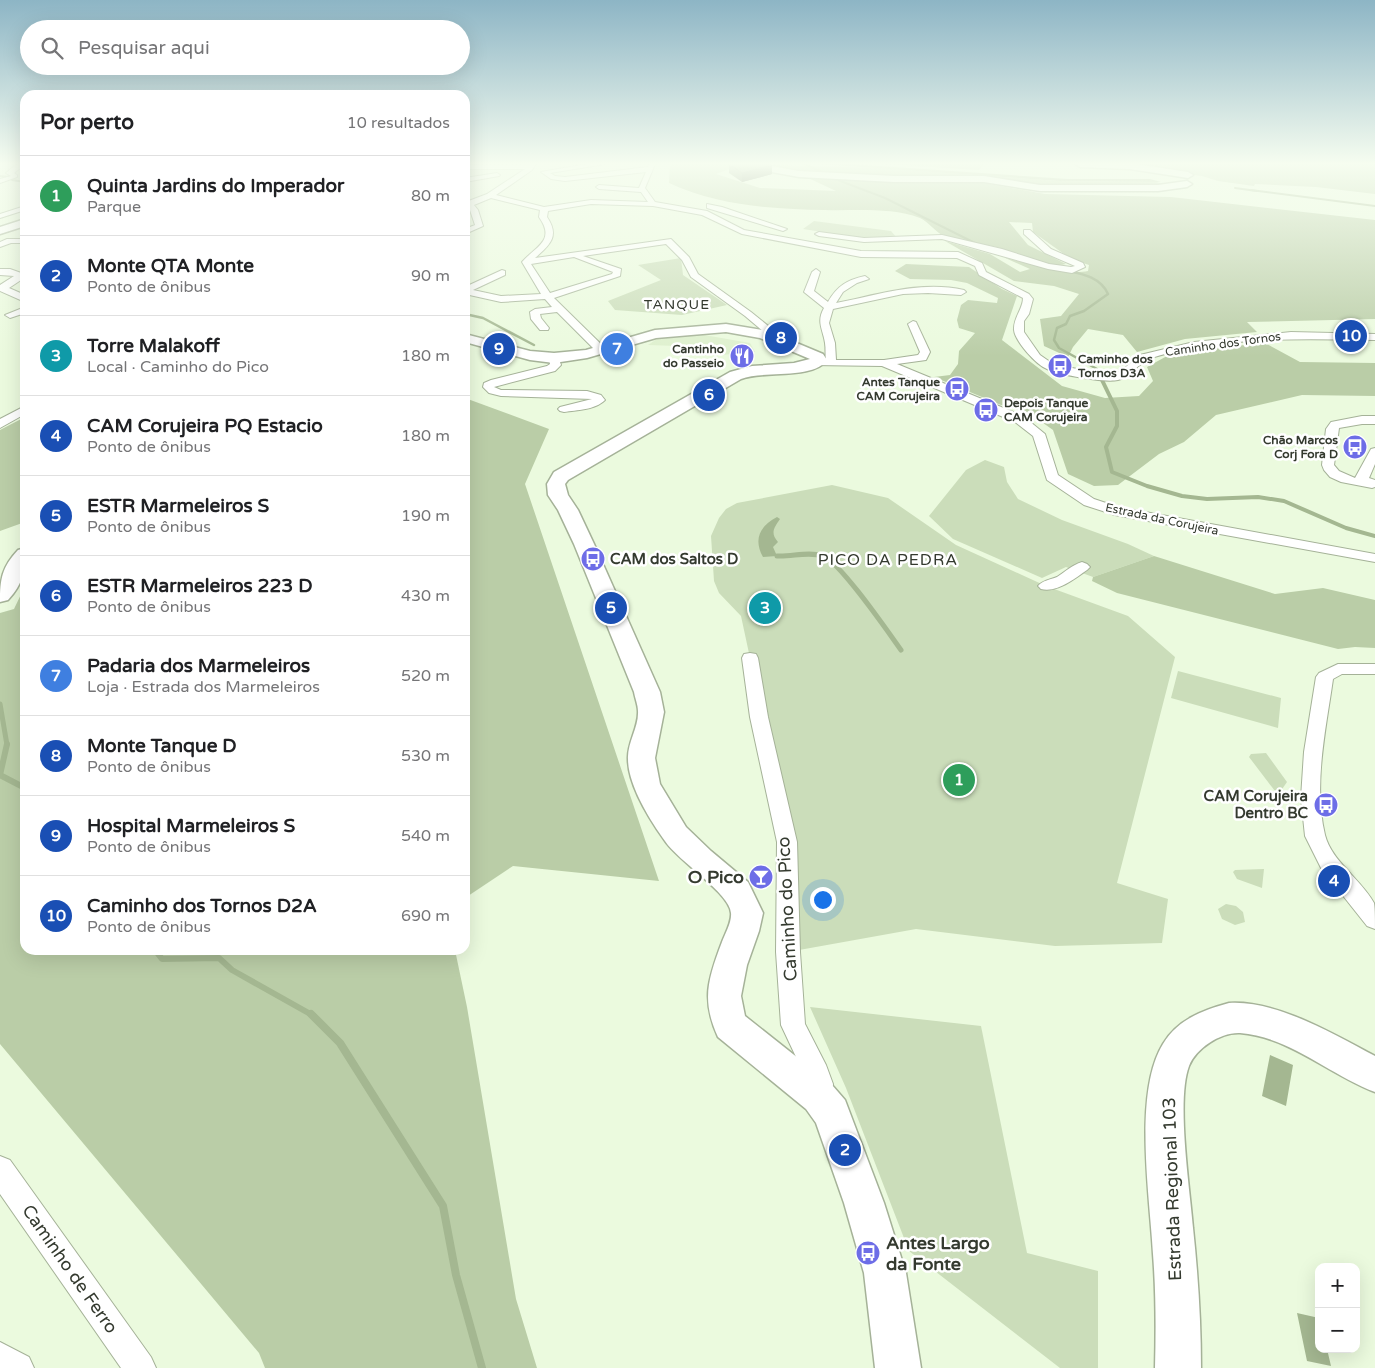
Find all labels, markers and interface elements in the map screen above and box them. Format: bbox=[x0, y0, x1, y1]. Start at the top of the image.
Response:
search box bbox=[20, 20, 470, 75]
icon: search bbox=[38, 34, 66, 62]
text: Pesquisar aqui bbox=[78, 37, 210, 59]
text: Por perto bbox=[40, 110, 134, 135]
text: 10 resultados bbox=[347, 113, 450, 133]
text: Quinta Jardins do Imperador bbox=[87, 175, 344, 197]
text: 1 bbox=[51, 186, 61, 206]
text: 80 m bbox=[411, 186, 450, 206]
text: Parque bbox=[87, 197, 141, 217]
text: Monte QTA Monte bbox=[87, 255, 254, 277]
text: 2 bbox=[51, 266, 61, 286]
text: 90 m bbox=[411, 266, 450, 286]
text: Ponto de ônibus bbox=[87, 277, 211, 297]
district label: TANQUE bbox=[644, 296, 710, 313]
pin: 10 bbox=[1335, 317, 1367, 355]
pin: 8 bbox=[765, 319, 797, 357]
street label: Caminho dos Tornos bbox=[1164, 329, 1282, 359]
pin: 9 bbox=[483, 330, 515, 368]
pin: 7 bbox=[601, 330, 633, 368]
text: Torre Malakoff bbox=[87, 335, 220, 357]
place label: Cantinho do Passeio bbox=[663, 342, 724, 370]
restaurant icon: Cantinho do Passeio bbox=[729, 343, 755, 369]
text: 3 bbox=[51, 346, 61, 366]
text: 180 m bbox=[401, 346, 450, 366]
place label: Caminho dos Tornos D3A bbox=[1077, 352, 1153, 380]
bus stop icon: Caminho dos Tornos D3A bbox=[1047, 353, 1073, 379]
text: Local · Caminho do Pico bbox=[87, 357, 269, 377]
place label: Antes Tanque CAM Corujeira bbox=[856, 375, 940, 404]
pin: 6 bbox=[693, 376, 725, 414]
bus stop icon: Antes Tanque CAM Corujeira bbox=[944, 376, 970, 402]
place label: Depois Tanque CAM Corujeira bbox=[1004, 396, 1089, 425]
bus stop icon: Depois Tanque CAM Corujeira bbox=[973, 397, 999, 423]
text: CAM Corujeira PQ Estacio bbox=[87, 415, 323, 437]
text: 4 bbox=[51, 426, 61, 446]
text: 180 m bbox=[401, 426, 450, 446]
place label: Chão Marcos Corj Fora D bbox=[1263, 433, 1338, 462]
bus stop icon: Chão Marcos Corj Fora D bbox=[1342, 434, 1368, 460]
text: Ponto de ônibus bbox=[87, 437, 211, 457]
text: ESTR Marmeleiros S bbox=[87, 495, 269, 517]
street label: Estrada da Corujeira bbox=[1104, 500, 1220, 538]
text: 5 bbox=[51, 506, 61, 526]
text: 190 m bbox=[401, 506, 450, 526]
text: Ponto de ônibus bbox=[87, 517, 211, 537]
bus stop icon: CAM dos Saltos D bbox=[580, 546, 606, 572]
place label: CAM dos Saltos D bbox=[610, 550, 738, 568]
district label: PICO DA PEDRA bbox=[818, 550, 958, 570]
text: ESTR Marmeleiros 223 D bbox=[87, 575, 313, 597]
text: 6 bbox=[51, 586, 61, 606]
text: 430 m bbox=[401, 586, 450, 606]
pin: 5 bbox=[595, 589, 627, 627]
pin: 3 bbox=[749, 589, 781, 627]
text: Ponto de ônibus bbox=[87, 597, 211, 617]
text: Padaria dos Marmeleiros bbox=[87, 655, 310, 677]
text: 7 bbox=[51, 666, 61, 686]
text: 520 m bbox=[401, 666, 450, 686]
text: Loja · Estrada dos Marmeleiros bbox=[87, 677, 320, 697]
text: Monte Tanque D bbox=[87, 735, 237, 757]
text: 8 bbox=[51, 746, 61, 766]
text: 530 m bbox=[401, 746, 450, 766]
text: Ponto de ônibus bbox=[87, 757, 211, 777]
pin: 1 bbox=[943, 761, 975, 799]
place label: CAM Corujeira Dentro BC bbox=[1204, 787, 1309, 822]
bus stop icon: CAM Corujeira Dentro BC bbox=[1313, 792, 1339, 818]
text: Hospital Marmeleiros S bbox=[87, 815, 295, 837]
text: 9 bbox=[51, 826, 61, 846]
text: 540 m bbox=[401, 826, 450, 846]
street label: Caminho do Pico bbox=[772, 836, 802, 982]
text: Ponto de ônibus bbox=[87, 837, 211, 857]
pin: 4 bbox=[1318, 862, 1350, 900]
bar icon: O Pico bbox=[748, 864, 774, 890]
place label: O Pico bbox=[688, 866, 744, 888]
your location bbox=[810, 887, 836, 913]
text: Caminho dos Tornos D2A bbox=[87, 895, 317, 917]
text: 10 bbox=[46, 906, 66, 926]
text: 690 m bbox=[401, 906, 450, 926]
text: Ponto de ônibus bbox=[87, 917, 211, 937]
street label: Estrada Regional 103 bbox=[1158, 1097, 1186, 1281]
pin: 2 bbox=[829, 1131, 861, 1169]
street label: Caminho de Ferro bbox=[17, 1200, 123, 1338]
place label: Antes Largo da Fonte bbox=[886, 1232, 990, 1275]
bus stop icon: Antes Largo da Fonte bbox=[855, 1240, 881, 1266]
map controls bbox=[1315, 1263, 1360, 1353]
button: + bbox=[1315, 1263, 1360, 1308]
button: − bbox=[1315, 1308, 1360, 1353]

